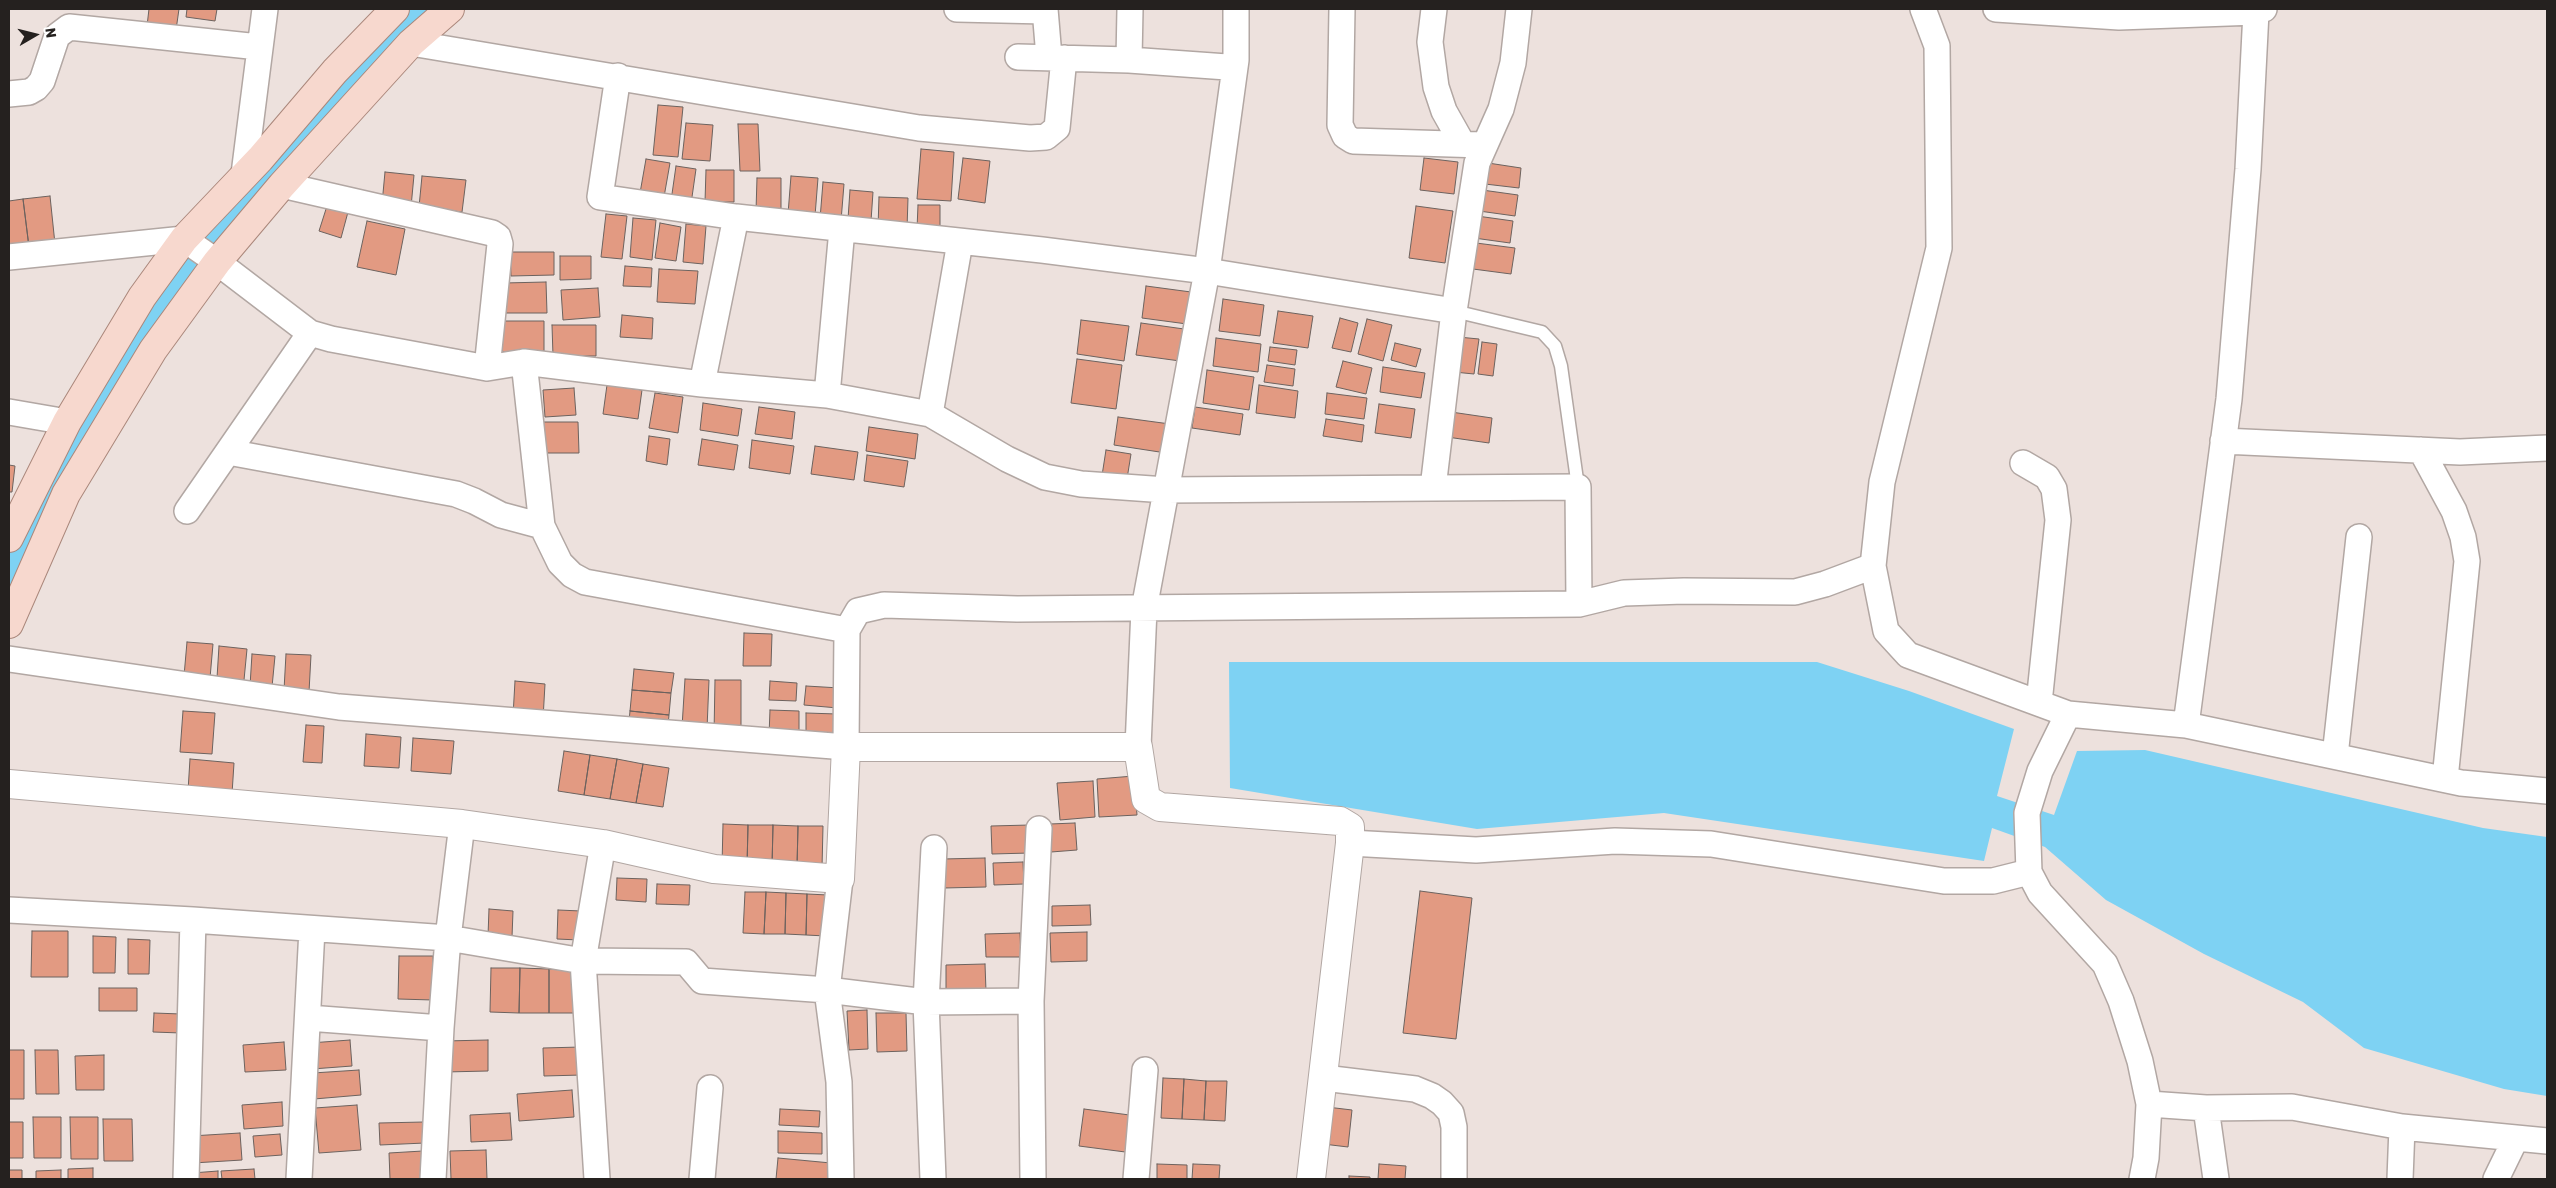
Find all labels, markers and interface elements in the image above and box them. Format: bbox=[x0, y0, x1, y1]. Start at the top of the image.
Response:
north arrow bbox=[10, 10, 60, 60]
text: N bbox=[41, 27, 59, 39]

